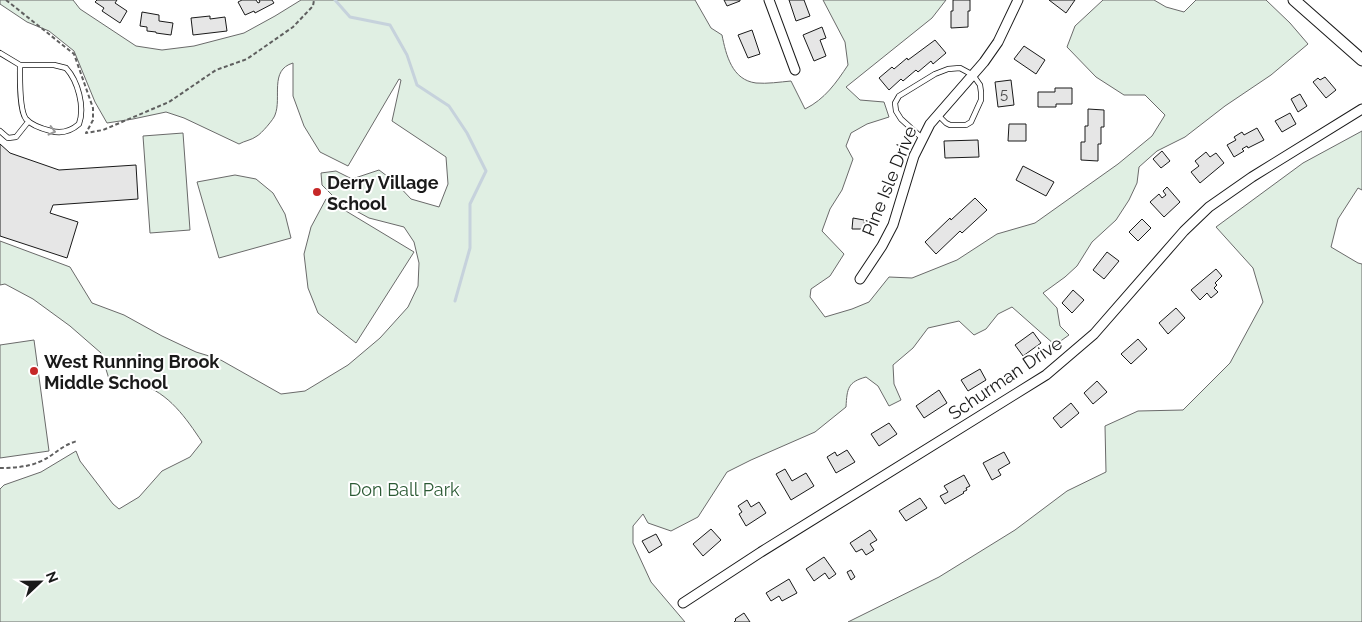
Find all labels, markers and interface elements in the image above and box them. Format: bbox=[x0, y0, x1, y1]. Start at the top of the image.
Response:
house number: 5 bbox=[1000, 85, 1008, 103]
street label: Pine Isle Drive bbox=[857, 123, 921, 239]
one-way arrow bbox=[47, 125, 56, 135]
place label: Derry Village School bbox=[327, 172, 439, 214]
marker: Derry Village School bbox=[311, 186, 323, 198]
street label: Schurman Drive bbox=[944, 332, 1066, 424]
place label: West Running Brook Middle School bbox=[44, 351, 220, 393]
marker: West Running Brook Middle School bbox=[28, 365, 40, 377]
park label: Don Ball Park bbox=[348, 479, 460, 500]
north arrow bbox=[15, 557, 65, 607]
text: N bbox=[43, 569, 61, 585]

